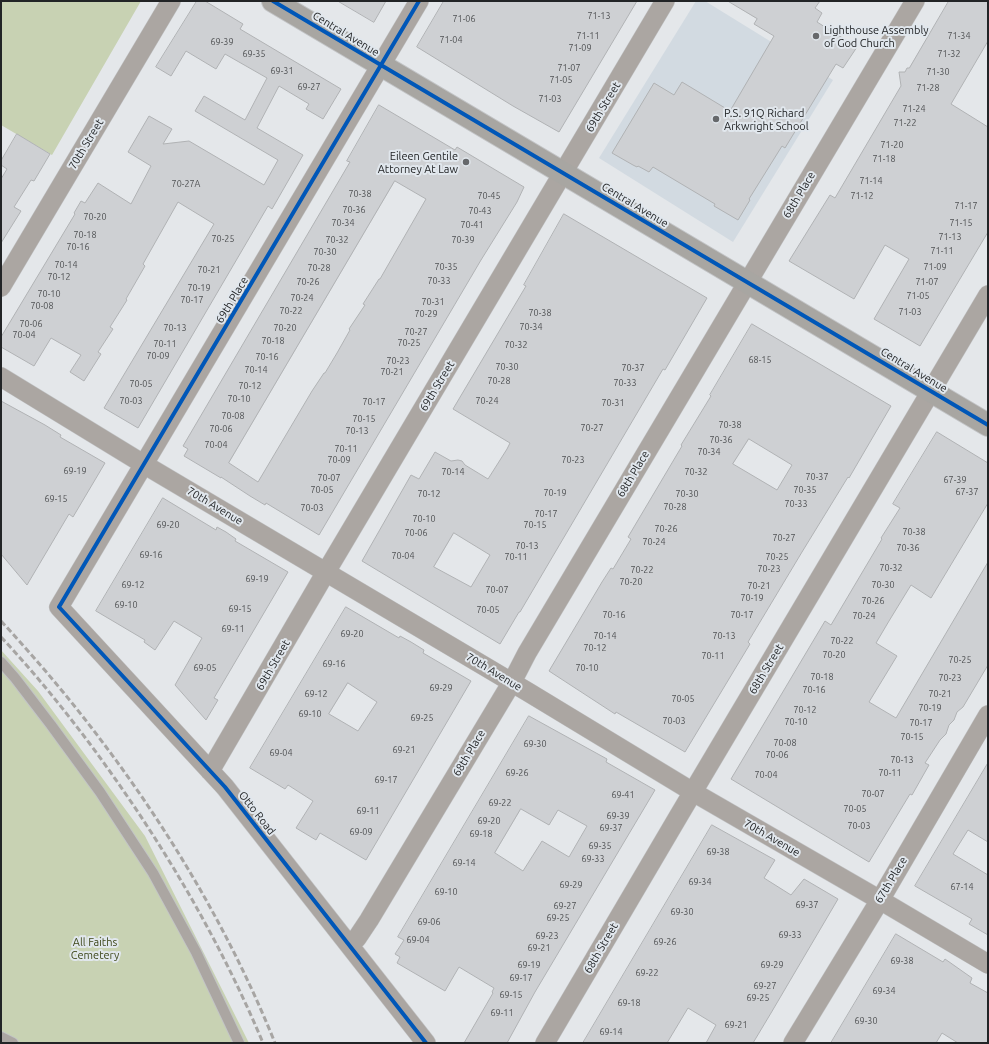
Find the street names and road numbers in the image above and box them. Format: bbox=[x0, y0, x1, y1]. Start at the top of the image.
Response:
street label: Central Avenue bbox=[310, 9, 382, 59]
street label: 69th Street bbox=[583, 79, 623, 135]
street label: 70th Street bbox=[66, 116, 106, 172]
street label: 68th Place bbox=[780, 169, 818, 221]
street label: Central Avenue bbox=[599, 180, 671, 230]
street label: 69th Place bbox=[213, 274, 251, 326]
street label: Central Avenue bbox=[878, 345, 950, 395]
street label: 69th Street bbox=[417, 358, 457, 414]
street label: 68th Place bbox=[614, 448, 652, 500]
street label: 70th Avenue bbox=[185, 484, 245, 528]
street label: 69th Street bbox=[253, 637, 293, 693]
street label: 68th Street bbox=[746, 641, 786, 697]
street label: 70th Avenue bbox=[464, 650, 524, 694]
street label: 68th Place bbox=[450, 727, 488, 779]
street label: Otto Road bbox=[236, 789, 278, 837]
street label: 70th Avenue bbox=[742, 817, 802, 859]
street label: 67th Place bbox=[872, 854, 910, 906]
street label: 68th Street bbox=[581, 920, 621, 976]

